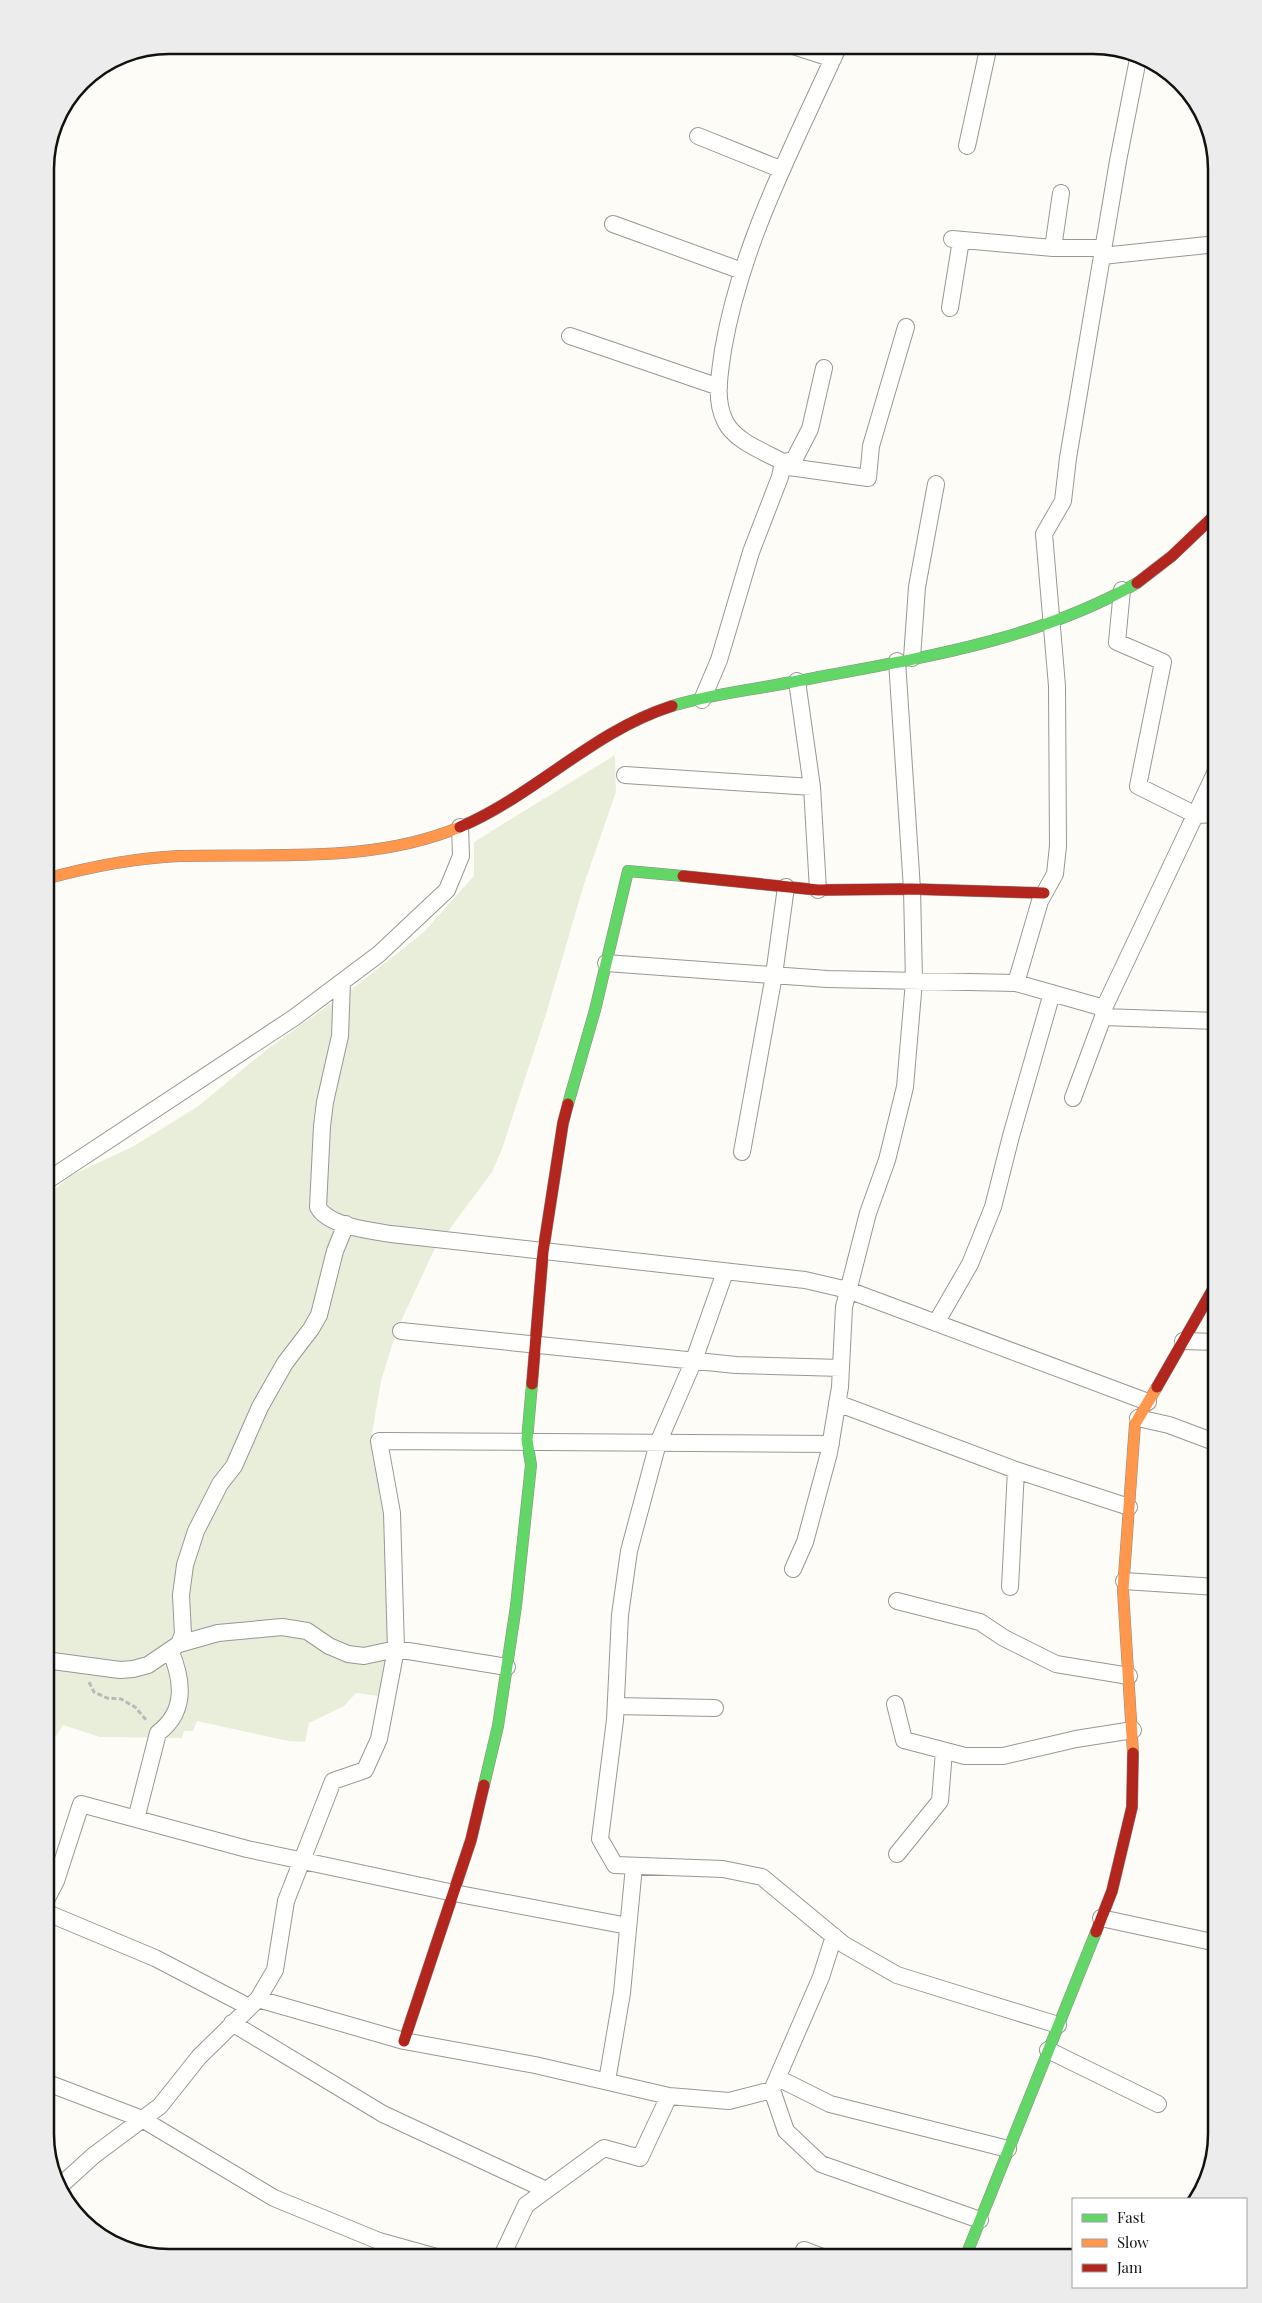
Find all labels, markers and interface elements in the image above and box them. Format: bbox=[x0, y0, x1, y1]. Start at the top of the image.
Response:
legend bbox=[1072, 2198, 1247, 2288]
text: Fast bbox=[1117, 2207, 1146, 2227]
text: Slow bbox=[1117, 2232, 1149, 2252]
text: Jam bbox=[1116, 2257, 1143, 2277]

